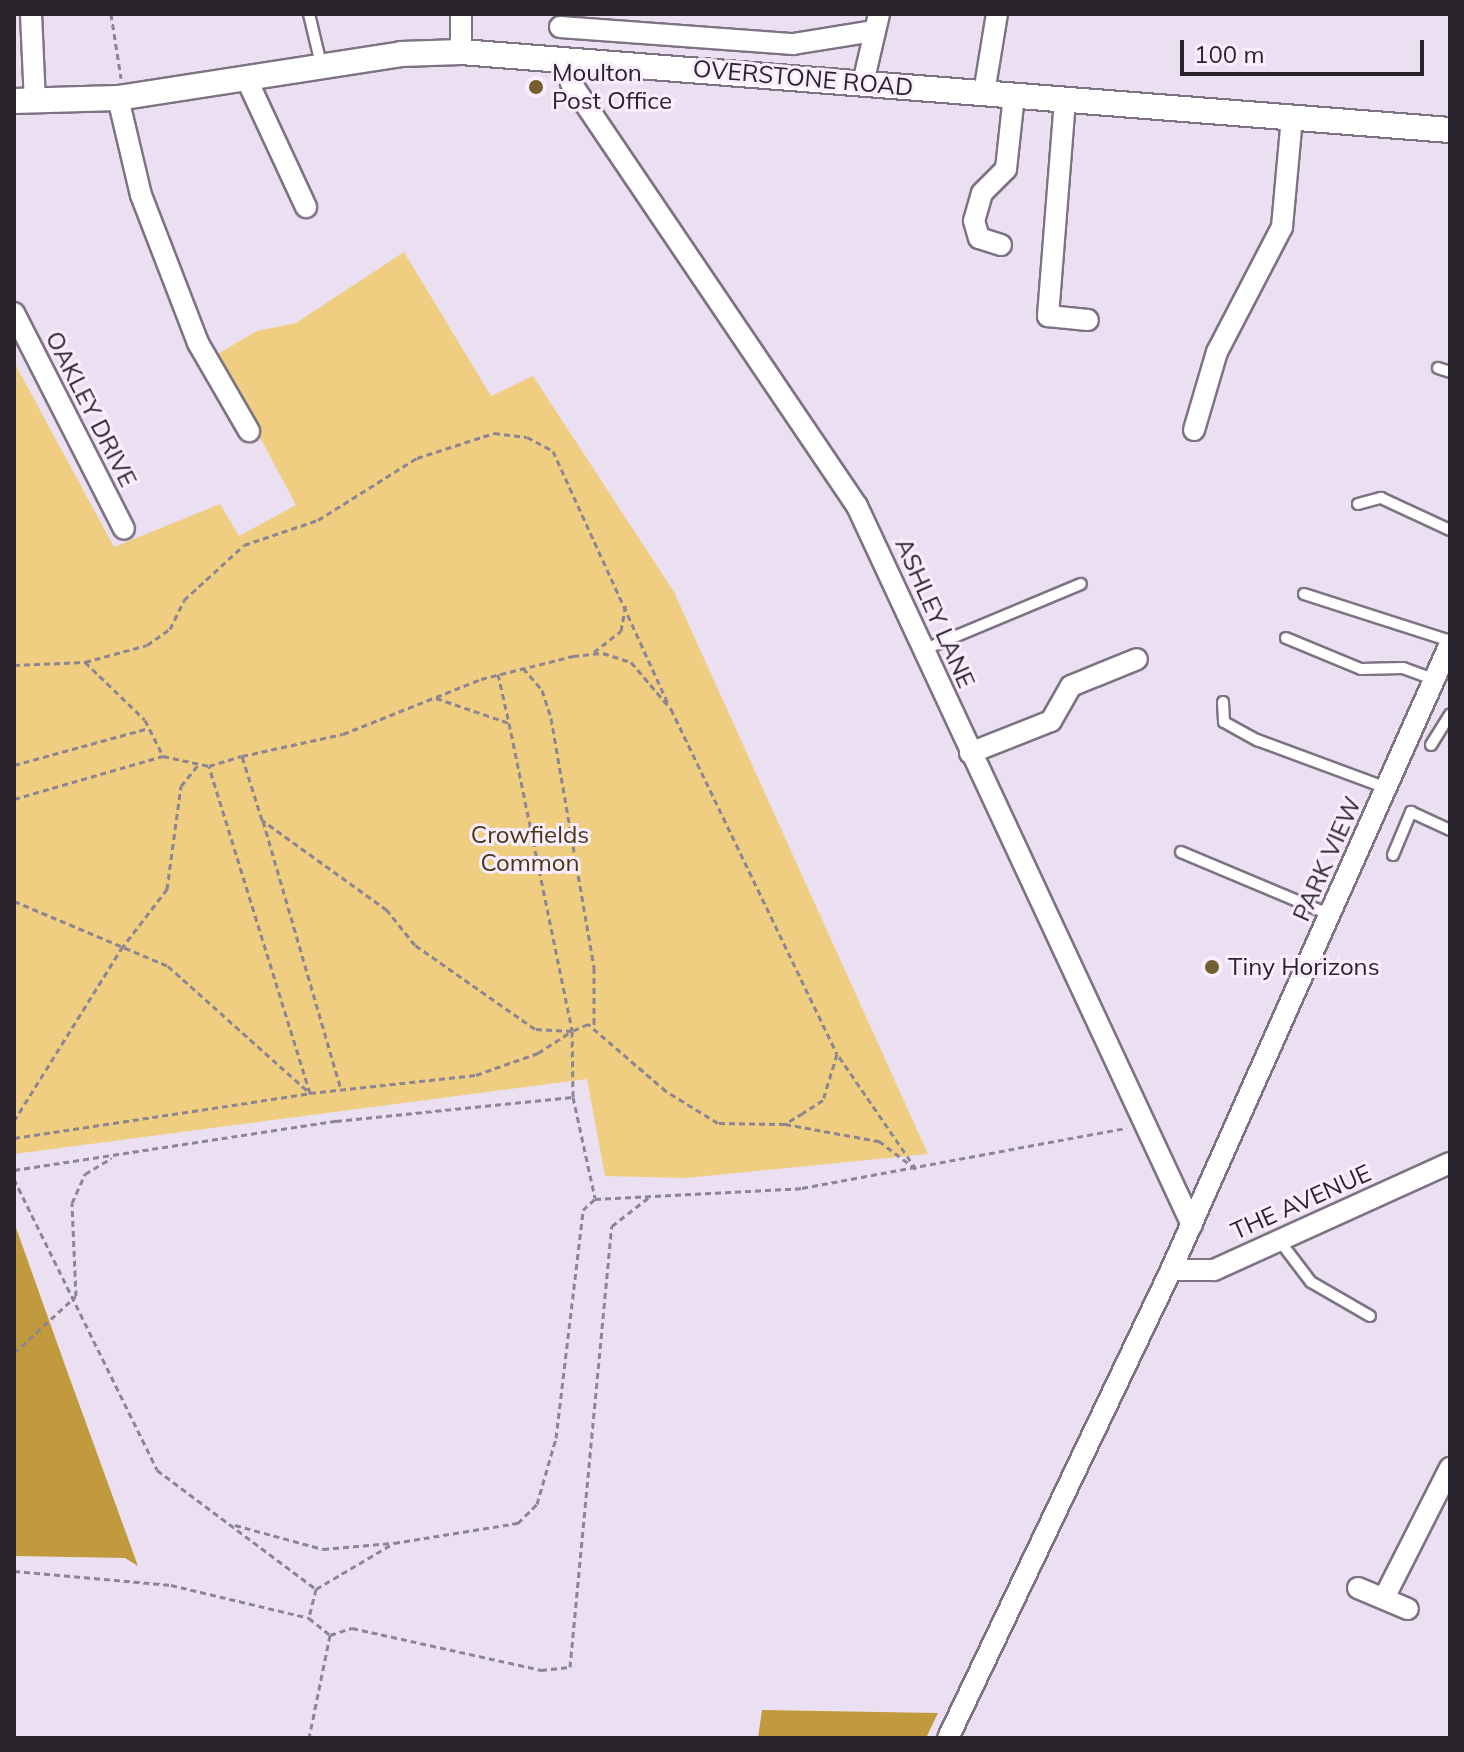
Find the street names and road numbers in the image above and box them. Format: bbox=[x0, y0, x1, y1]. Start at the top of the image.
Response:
street label: OVERSTONE ROAD bbox=[692, 54, 914, 102]
street label: OAKLEY DRIVE bbox=[39, 326, 143, 492]
street label: ASHLEY LANE bbox=[889, 534, 981, 692]
street label: PARK VIEW bbox=[1287, 792, 1367, 926]
street label: THE AVENUE bbox=[1227, 1158, 1375, 1246]

